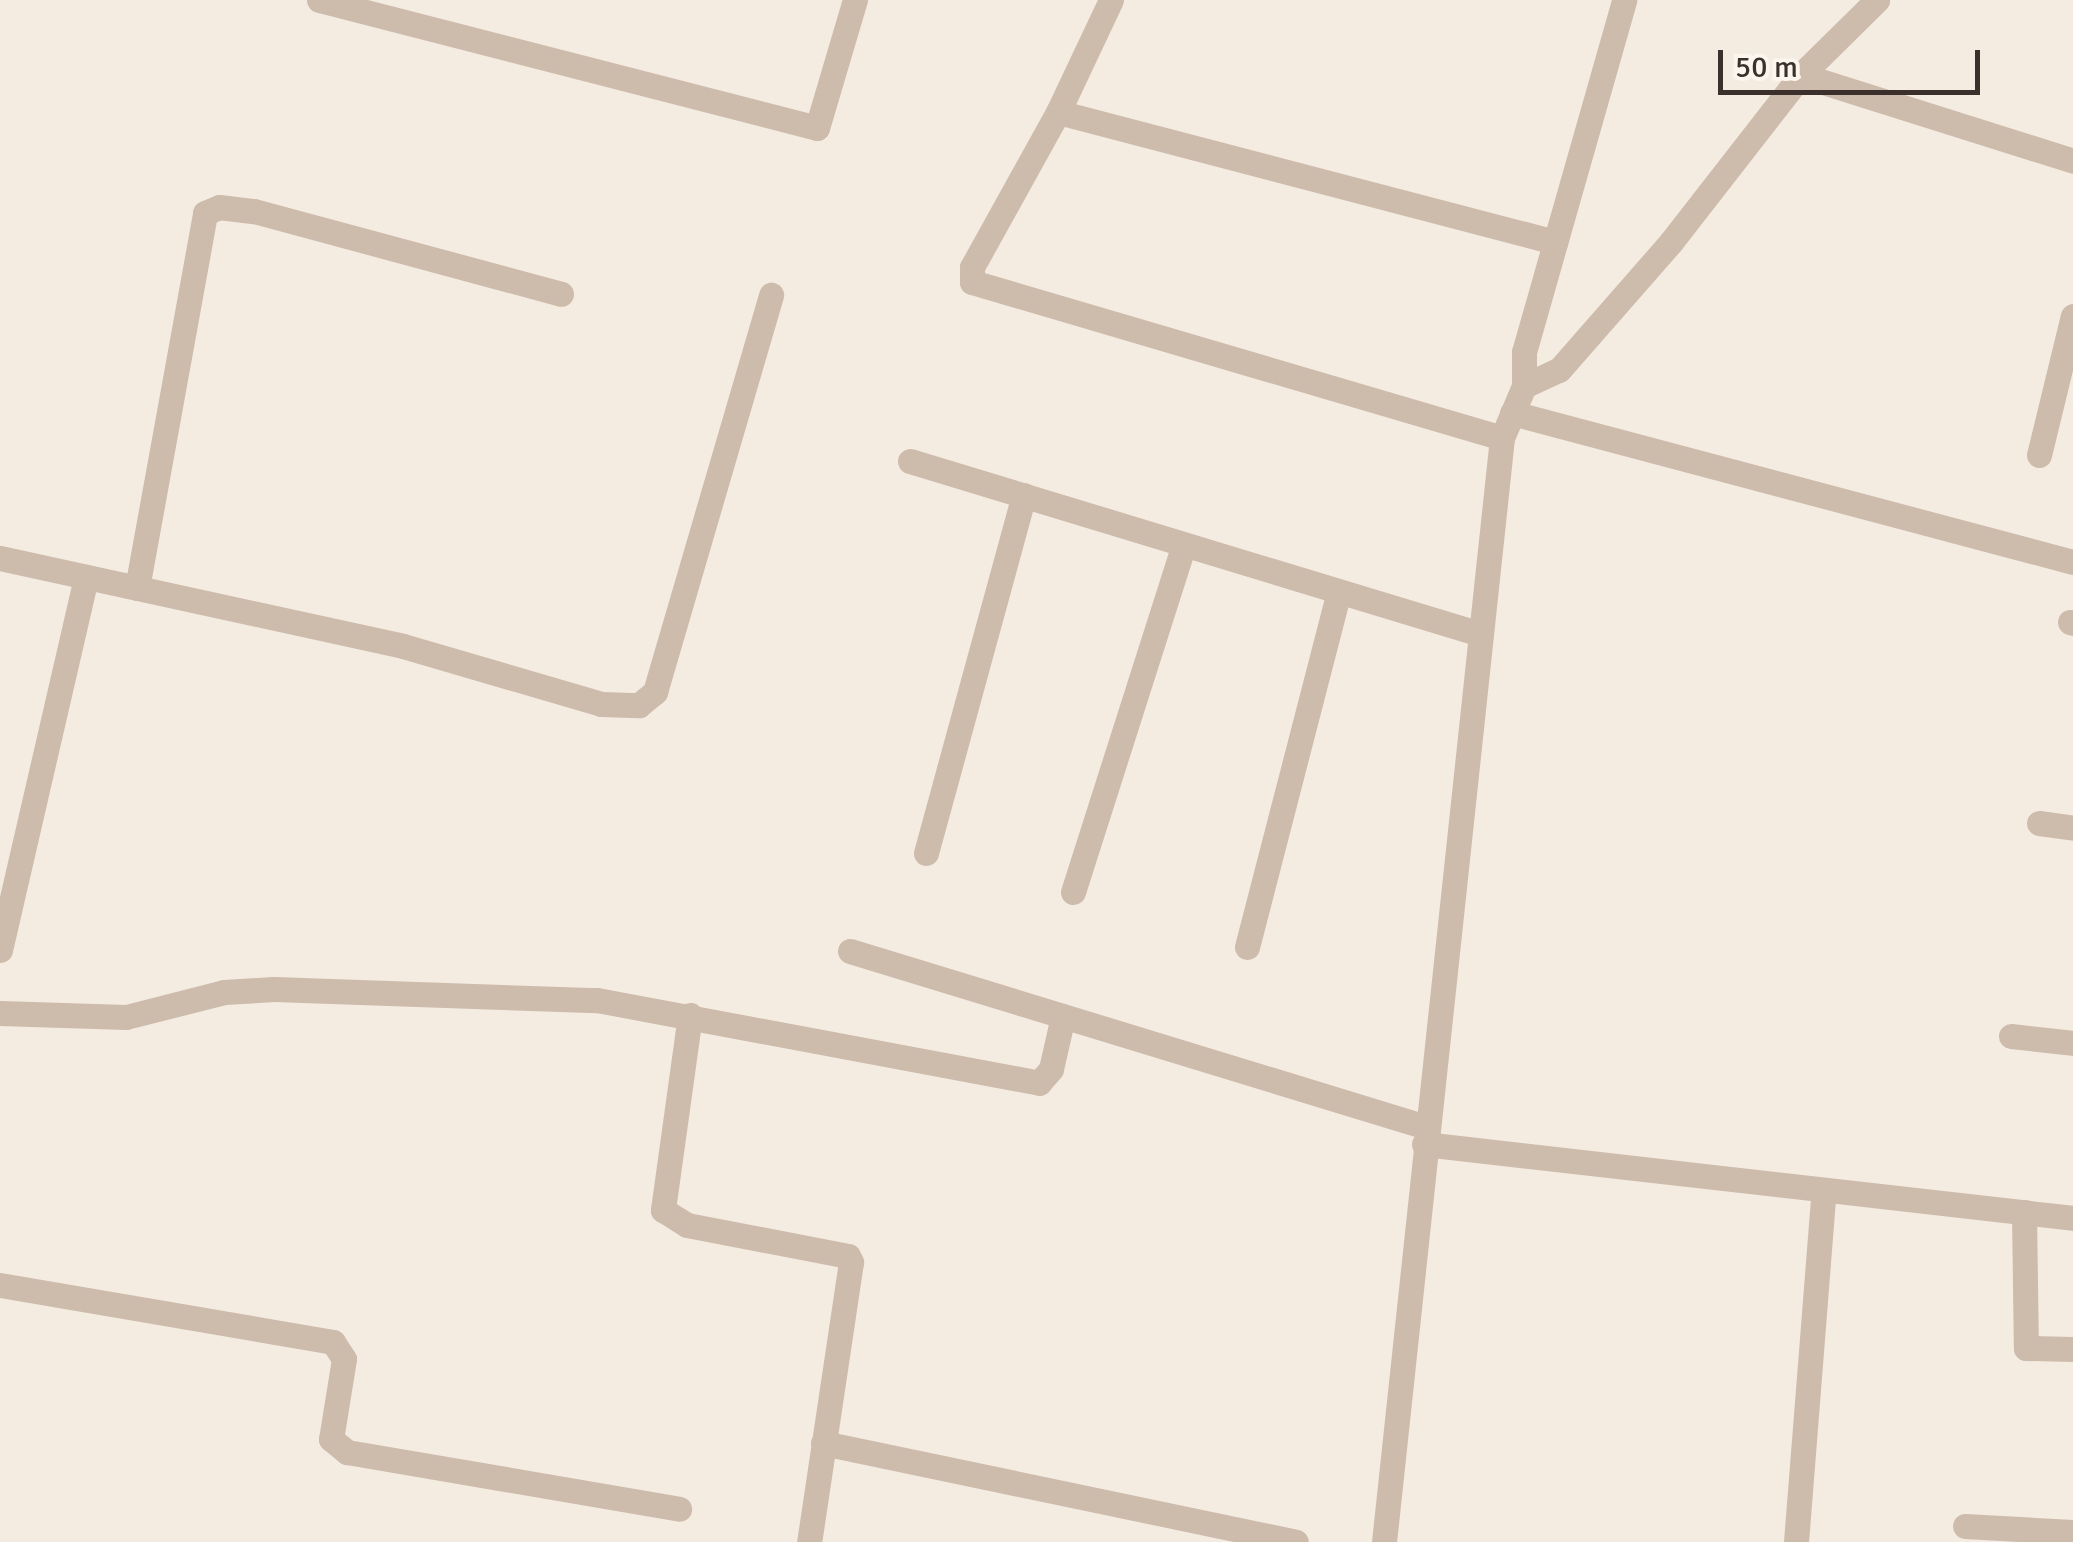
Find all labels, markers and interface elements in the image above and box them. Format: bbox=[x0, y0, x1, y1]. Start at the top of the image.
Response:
scale bar bbox=[1723, 30, 1986, 92]
text: 50 m bbox=[1735, 49, 1798, 86]

